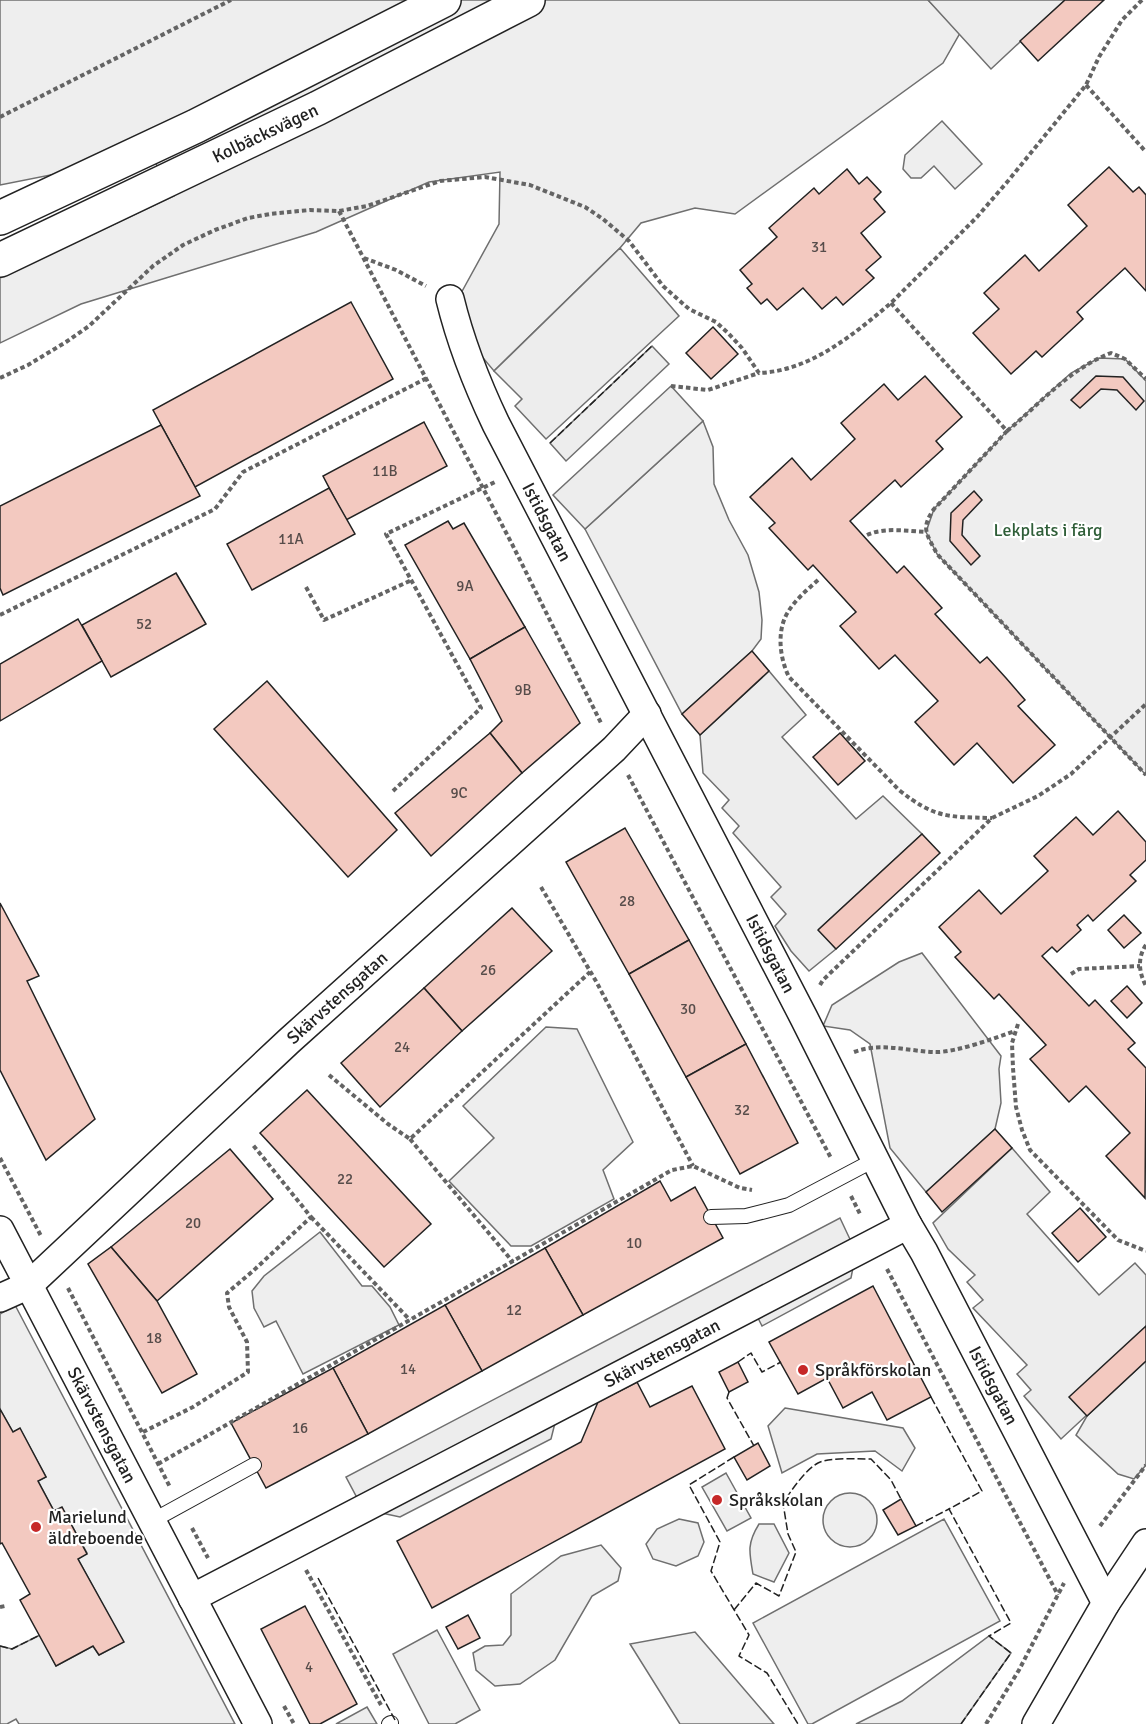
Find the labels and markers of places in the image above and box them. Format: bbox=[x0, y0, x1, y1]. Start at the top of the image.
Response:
place label: Språkförskolan bbox=[815, 1359, 931, 1381]
marker: Språkförskolan bbox=[796, 1363, 810, 1377]
place label: Språkskolan bbox=[729, 1489, 823, 1511]
marker: Språkskolan bbox=[710, 1493, 724, 1507]
place label: Marielund äldreboende bbox=[48, 1506, 143, 1549]
marker: Marielund äldreboende bbox=[29, 1520, 43, 1534]

